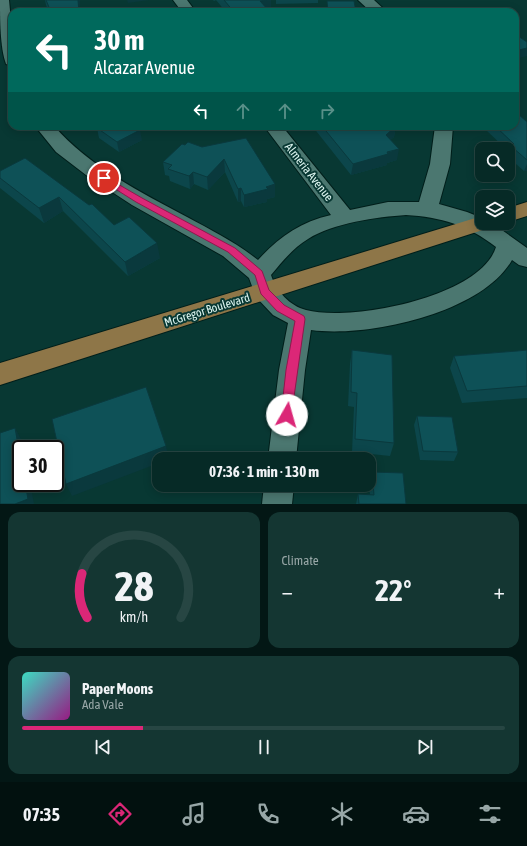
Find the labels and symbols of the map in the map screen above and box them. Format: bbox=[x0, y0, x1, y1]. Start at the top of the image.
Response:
street label: Almeria Avenue bbox=[282, 140, 336, 204]
pin bbox=[87, 161, 121, 195]
street label: McGregor Boulevard bbox=[163, 290, 251, 330]
position arrow bbox=[266, 394, 308, 436]
speed limit sign: 30 bbox=[12, 440, 64, 492]

